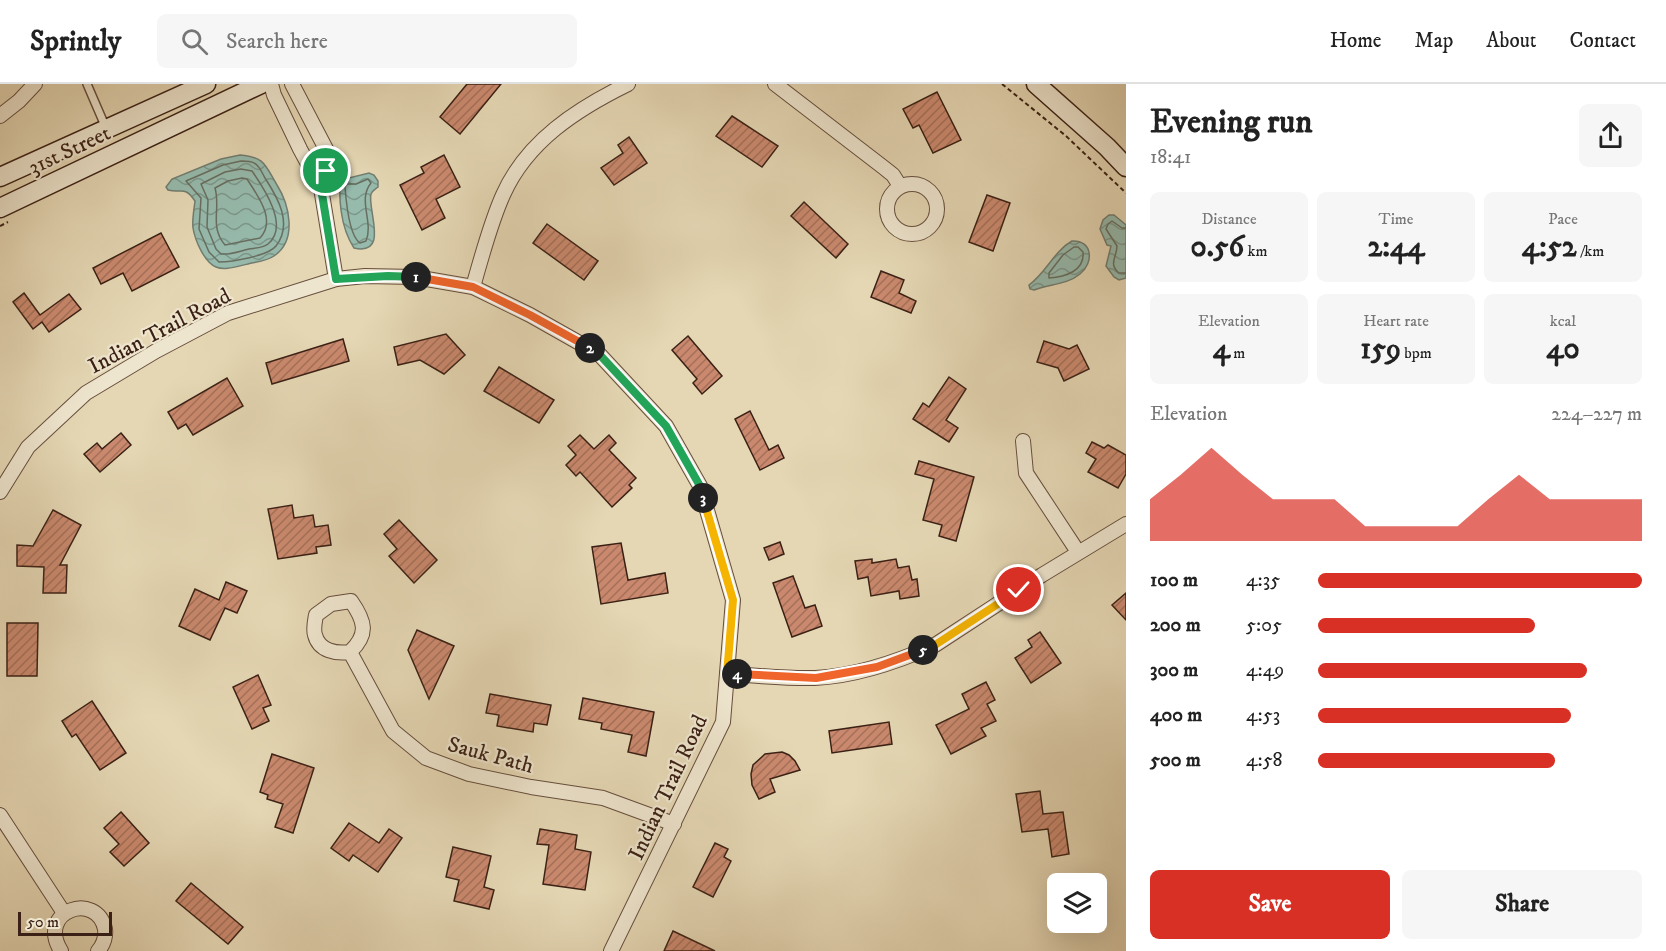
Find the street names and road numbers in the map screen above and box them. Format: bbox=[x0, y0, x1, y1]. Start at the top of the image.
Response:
street label: 31st Street bbox=[24, 120, 115, 181]
street label: Indian Trail Road bbox=[84, 282, 235, 380]
street label: Indian Trail Road bbox=[623, 711, 714, 865]
street label: Sauk Path bbox=[445, 731, 537, 780]

